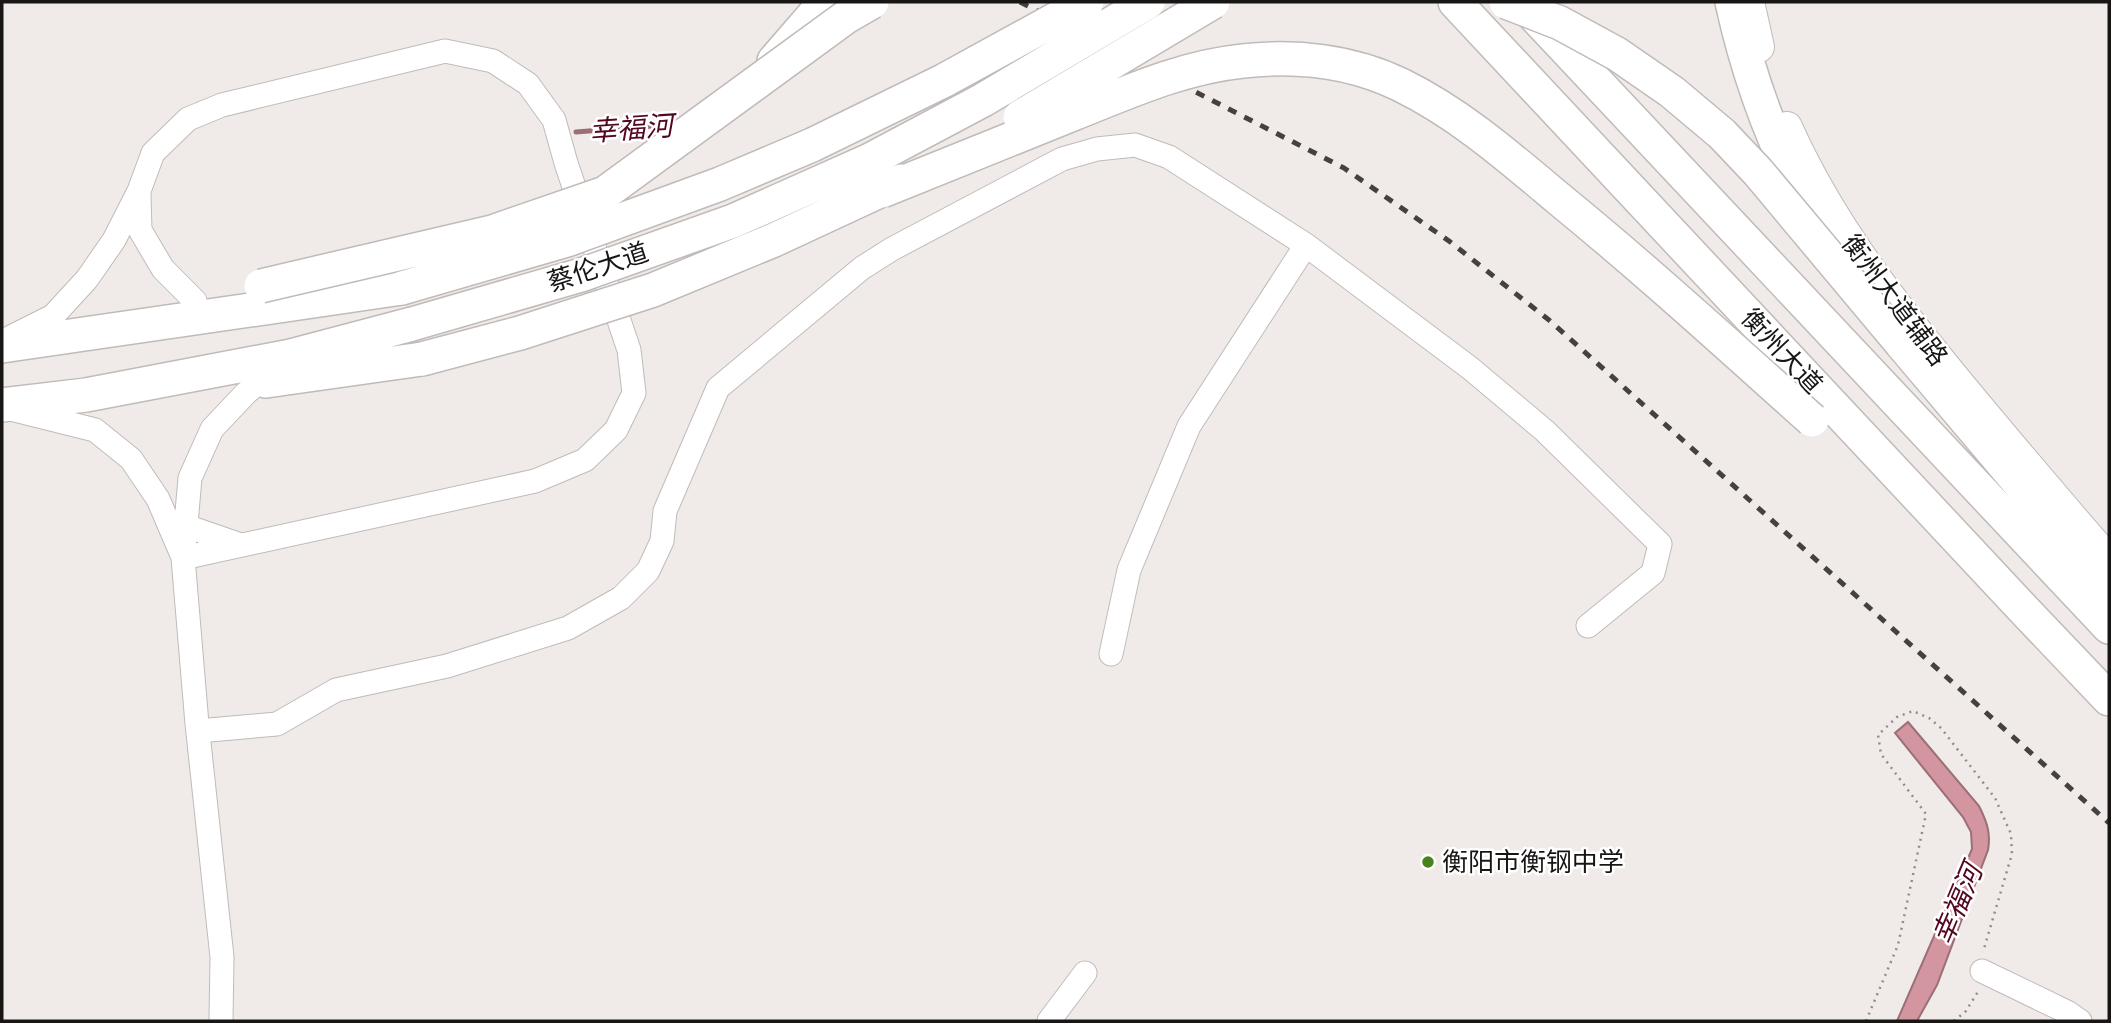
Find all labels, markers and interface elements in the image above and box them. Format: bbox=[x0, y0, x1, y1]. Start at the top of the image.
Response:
water label: 幸福河 bbox=[588, 109, 679, 149]
street label: 衡州大道辅路 bbox=[1834, 229, 1954, 373]
street label: 蔡伦大道 bbox=[544, 237, 653, 299]
street label: 衡州大道 bbox=[1734, 303, 1828, 401]
place label: 衡阳市衡钢中学 bbox=[1442, 847, 1624, 879]
marker: 衡阳市衡钢中学 bbox=[1420, 854, 1436, 870]
water label: 幸福河 bbox=[1926, 854, 1992, 950]

